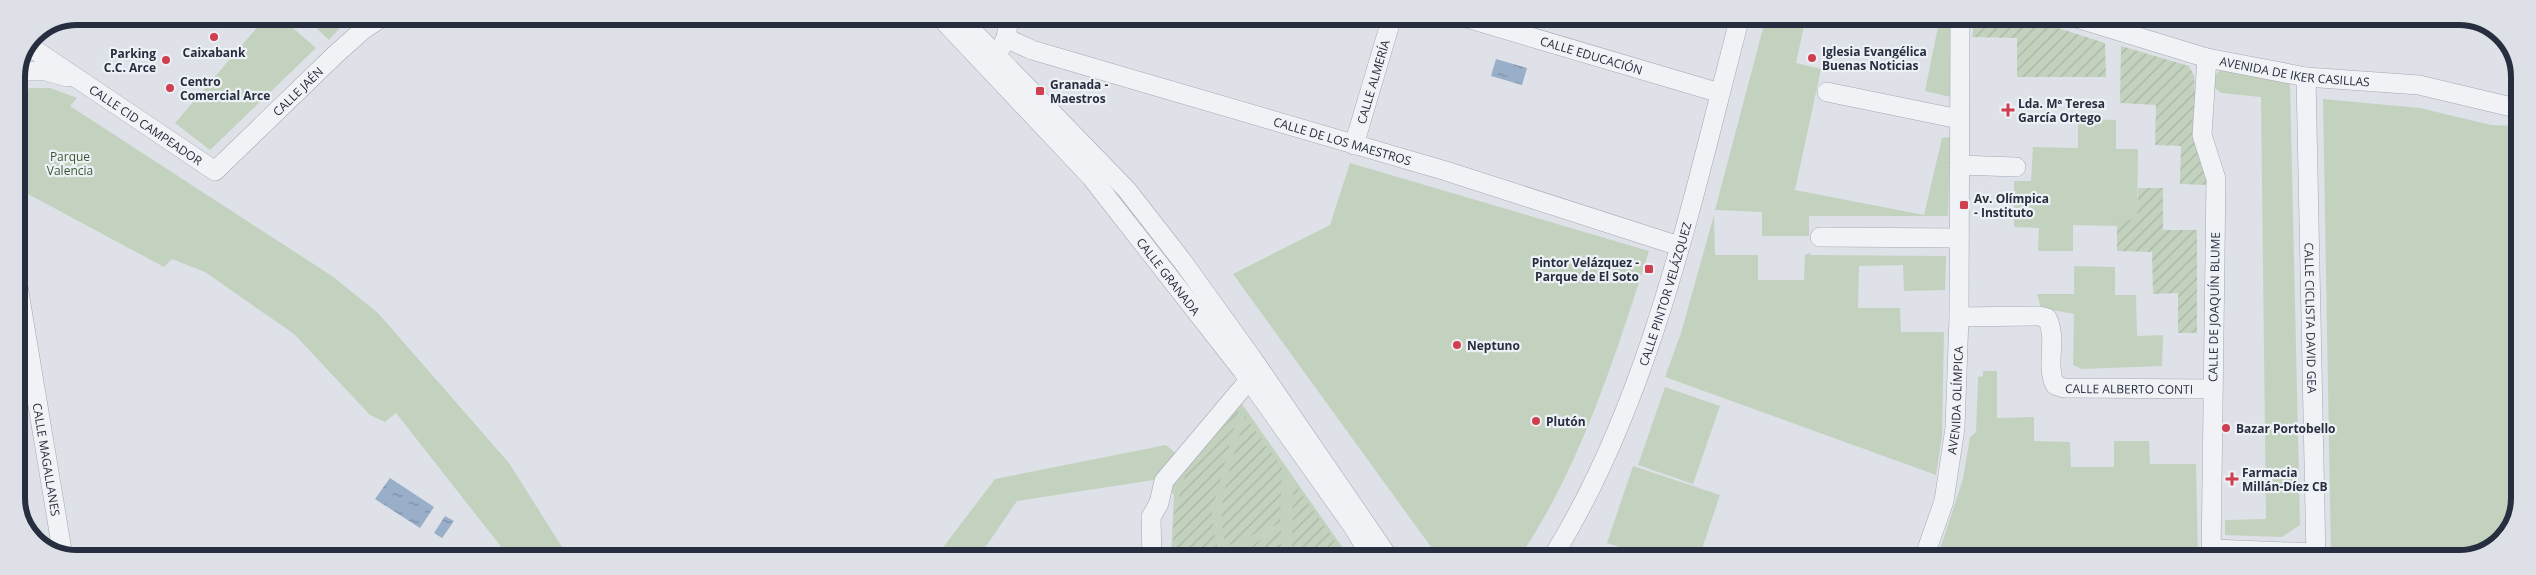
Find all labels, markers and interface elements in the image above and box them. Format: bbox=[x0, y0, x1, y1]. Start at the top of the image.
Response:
marker: Caixabank bbox=[208, 31, 220, 43]
street label: CALLE EDUCACIÓN bbox=[1538, 32, 1645, 78]
street label: CALLE ALMERÍA bbox=[1352, 37, 1393, 126]
place label: Iglesia Evangélica Buenas Noticias bbox=[1822, 43, 1927, 74]
place label: Caixabank bbox=[183, 44, 246, 61]
place label: Parking C.C. Arce bbox=[104, 45, 156, 76]
marker: Iglesia Evangélica Buenas Noticias bbox=[1806, 52, 1818, 64]
street label: AVENIDA DE IKER CASILLAS bbox=[2218, 52, 2370, 90]
marker: Parking C.C. Arce bbox=[160, 54, 172, 66]
street label: CALLE JAÉN bbox=[269, 63, 327, 119]
place label: Centro Comercial Arce bbox=[180, 73, 270, 104]
place label: Granada - Maestros bbox=[1050, 76, 1108, 107]
street label: CALLE CID CAMPEADOR bbox=[86, 80, 207, 169]
marker: Centro Comercial Arce bbox=[164, 82, 176, 94]
marker: Granada - Maestros bbox=[1034, 85, 1046, 97]
place label: Lda. Mª Teresa García Ortego bbox=[2018, 95, 2105, 126]
marker: Lda. Mª Teresa García Ortego bbox=[2002, 104, 2014, 116]
street label: CALLE DE LOS MAESTROS bbox=[1271, 113, 1413, 169]
park label: Parque Valencia bbox=[47, 148, 93, 179]
place label: Av. Olímpica - Instituto bbox=[1974, 190, 2049, 221]
marker: Av. Olímpica - Instituto bbox=[1958, 199, 1970, 211]
street label: CALLE PINTOR VELÁZQUEZ bbox=[1634, 220, 1695, 368]
street label: CALLE DE JOAQUÍN BLUME bbox=[2204, 232, 2224, 382]
street label: CALLE GRANADA bbox=[1133, 234, 1205, 319]
street label: CALLE CICLISTA DAVID GEA bbox=[2301, 242, 2321, 394]
place label: Pintor Velázquez - Parque de El Soto bbox=[1532, 254, 1639, 285]
marker: Pintor Velázquez - Parque de El Soto bbox=[1643, 263, 1655, 275]
place label: Neptuno bbox=[1467, 337, 1520, 354]
marker: Neptuno bbox=[1451, 339, 1463, 351]
street label: AVENIDA OLÍMPICA bbox=[1943, 345, 1966, 456]
street label: CALLE ALBERTO CONTI bbox=[2065, 380, 2193, 397]
street label: CALLE MAGALLANES bbox=[29, 402, 65, 517]
place label: Plutón bbox=[1546, 413, 1586, 430]
marker: Plutón bbox=[1530, 415, 1542, 427]
place label: Bazar Portobello bbox=[2236, 420, 2335, 437]
marker: Bazar Portobello bbox=[2220, 422, 2232, 434]
place label: Farmacia Millán-Díez CB bbox=[2242, 464, 2328, 495]
marker: Farmacia Millán-Díez CB bbox=[2226, 473, 2238, 485]

